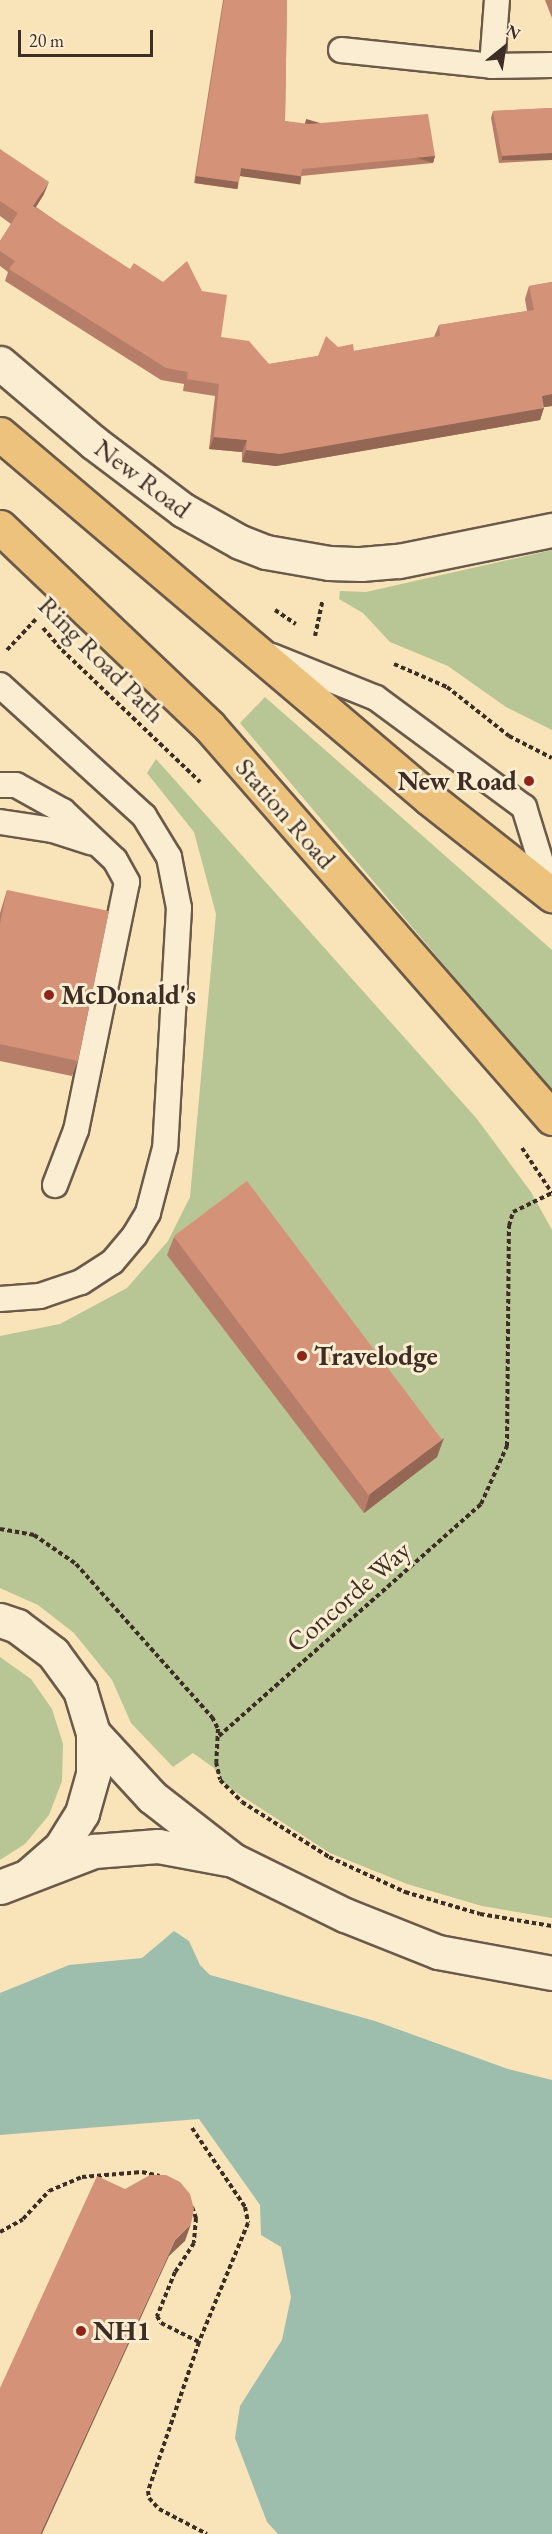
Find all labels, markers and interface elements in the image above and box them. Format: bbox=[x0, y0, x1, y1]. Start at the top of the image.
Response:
scale bar bbox=[21, 18, 156, 56]
north arrow bbox=[474, 18, 534, 78]
text: N bbox=[502, 20, 524, 44]
text: 20 m bbox=[29, 29, 64, 52]
street label: New Road bbox=[88, 431, 198, 525]
street label: Ring Road Path bbox=[32, 589, 172, 729]
street label: Station Road bbox=[229, 751, 343, 875]
place label: New Road bbox=[397, 765, 517, 797]
marker: New Road bbox=[522, 774, 536, 788]
place label: McDonald's bbox=[61, 979, 196, 1011]
marker: McDonald's bbox=[42, 988, 56, 1002]
place label: Travelodge bbox=[314, 1340, 438, 1372]
marker: Travelodge bbox=[295, 1349, 309, 1363]
street label: Concorde Way bbox=[279, 1533, 417, 1659]
place label: NH1 bbox=[93, 2315, 151, 2347]
marker: NH1 bbox=[74, 2324, 88, 2338]

